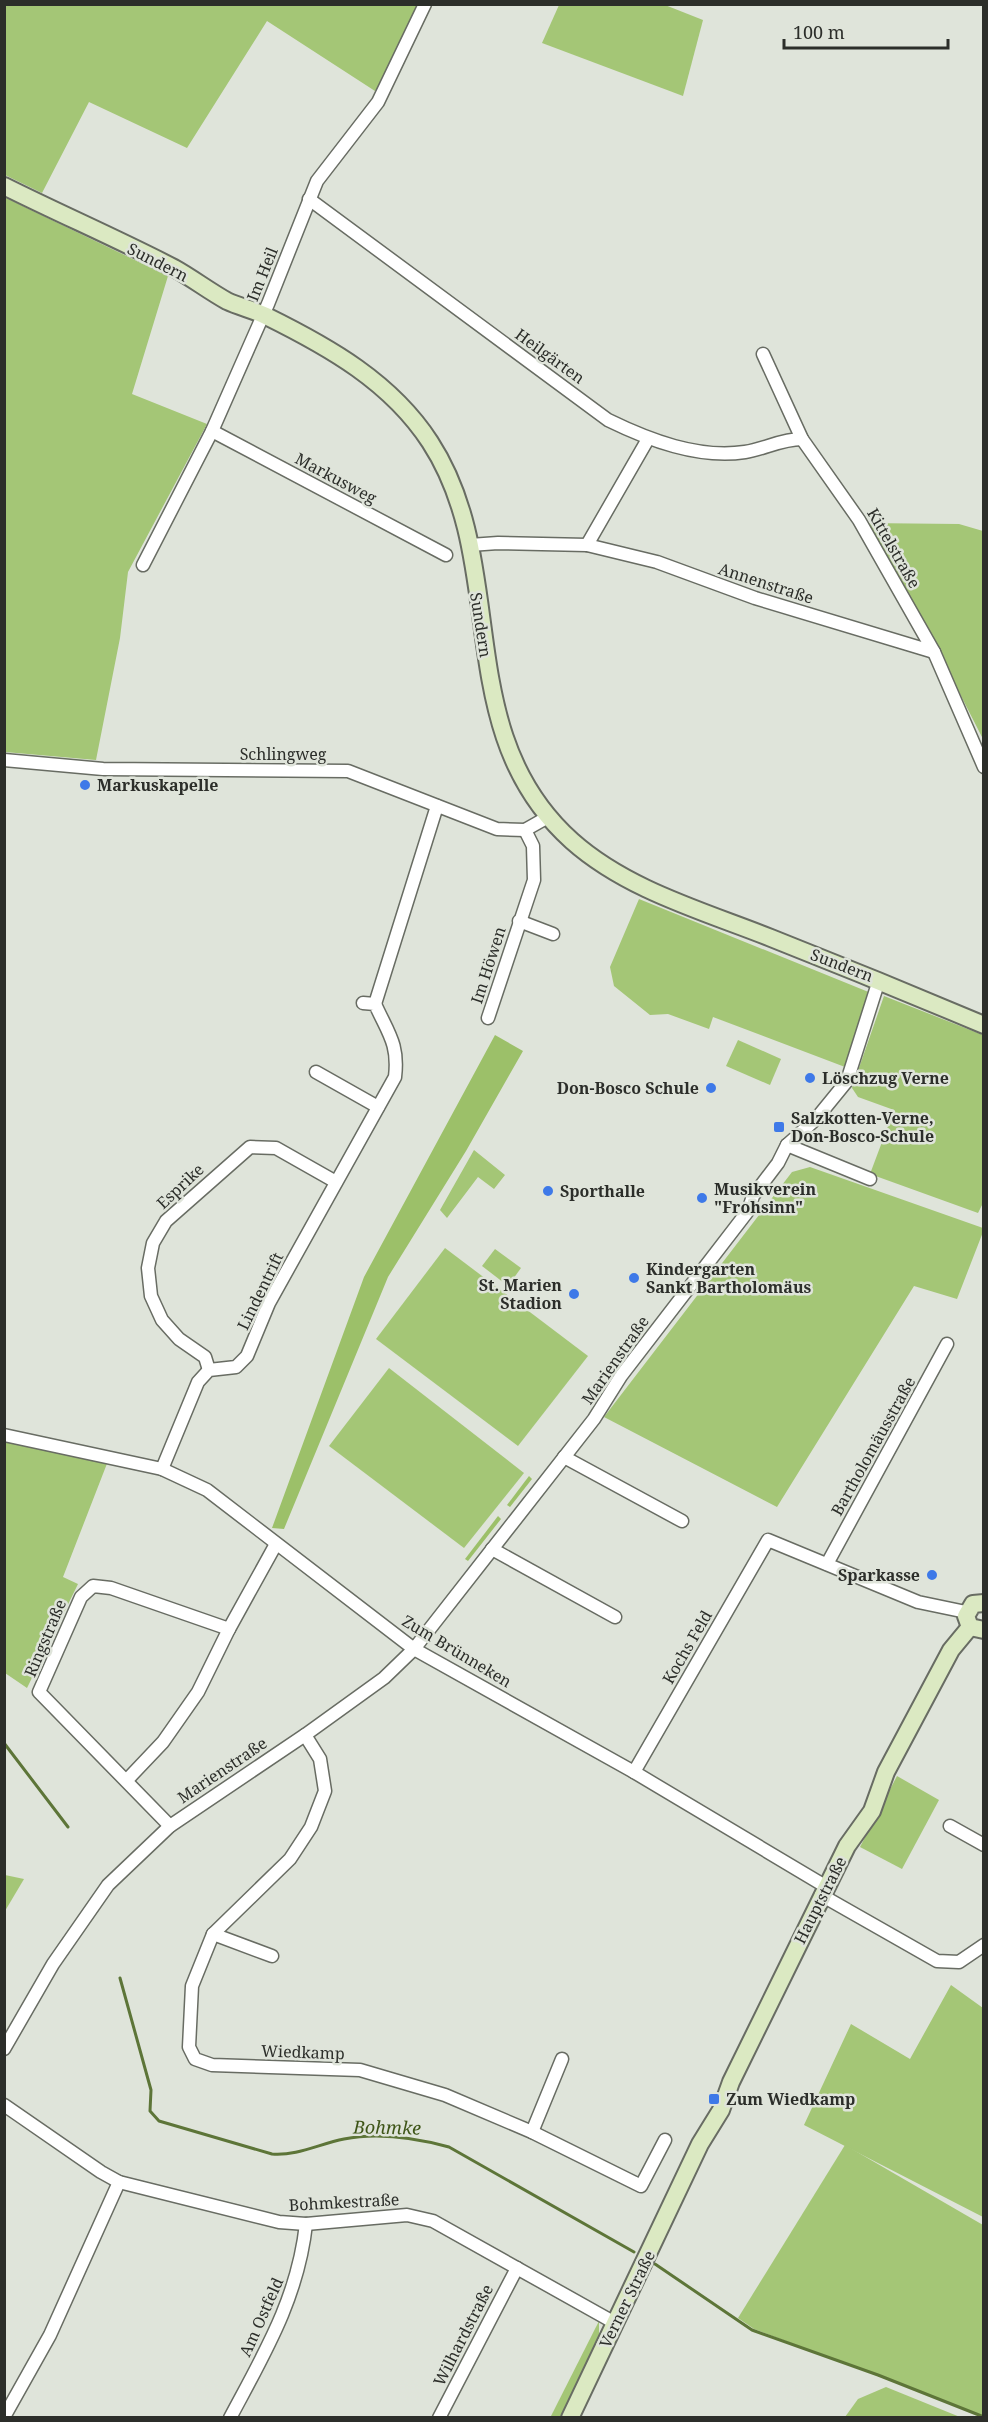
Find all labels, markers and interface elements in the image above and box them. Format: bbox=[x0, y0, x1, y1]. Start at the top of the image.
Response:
scale bar bbox=[784, 12, 948, 50]
text: 100 m bbox=[793, 20, 845, 44]
street label: Sundern bbox=[124, 237, 192, 287]
street label: Im Heil bbox=[241, 244, 283, 304]
street label: Heilgärten bbox=[511, 323, 589, 389]
street label: Markusweg bbox=[291, 447, 381, 509]
street label: Kittelstraße bbox=[862, 504, 926, 592]
street label: Annenstraße bbox=[716, 557, 816, 609]
street label: Sundern bbox=[465, 591, 497, 659]
street label: Schlingweg bbox=[240, 743, 327, 765]
place label: Markuskapelle bbox=[97, 774, 218, 796]
marker: Markuskapelle bbox=[78, 778, 92, 792]
street label: Im Höwen bbox=[465, 924, 511, 1006]
street label: Sundern bbox=[808, 943, 876, 987]
place label: Löschzug Verne bbox=[822, 1067, 949, 1089]
marker: Löschzug Verne bbox=[803, 1071, 817, 1085]
place label: Don-Bosco Schule bbox=[557, 1077, 699, 1099]
marker: Don-Bosco Schule bbox=[704, 1081, 718, 1095]
place label: Salzkotten-Verne, Don-Bosco-Schule bbox=[791, 1107, 934, 1147]
marker: Salzkotten-Verne, Don-Bosco-Schule bbox=[772, 1120, 786, 1134]
street label: Esprike bbox=[152, 1158, 208, 1214]
place label: Musikverein "Frohsinn" bbox=[714, 1178, 816, 1218]
place label: Sporthalle bbox=[560, 1180, 645, 1202]
marker: Sporthalle bbox=[541, 1184, 555, 1198]
marker: Musikverein "Frohsinn" bbox=[695, 1191, 709, 1205]
street label: Lindentrift bbox=[232, 1248, 288, 1334]
place label: Kindergarten Sankt Bartholomäus bbox=[646, 1258, 812, 1298]
marker: Kindergarten Sankt Bartholomäus bbox=[627, 1271, 641, 1285]
place label: St. Marien Stadion bbox=[479, 1274, 562, 1314]
marker: St. Marien Stadion bbox=[567, 1287, 581, 1301]
street label: Marienstraße bbox=[576, 1311, 654, 1409]
street label: Bartholomäusstraße bbox=[826, 1373, 920, 1519]
place label: Sparkasse bbox=[838, 1564, 920, 1586]
marker: Sparkasse bbox=[925, 1568, 939, 1582]
street label: Ringstraße bbox=[19, 1596, 71, 1680]
street label: Kochs Feld bbox=[657, 1606, 717, 1688]
street label: Zum Brünneken bbox=[398, 1610, 516, 1692]
street label: Marienstraße bbox=[173, 1732, 271, 1808]
street label: Hauptstraße bbox=[789, 1853, 851, 1947]
street label: Wiedkamp bbox=[261, 2040, 345, 2064]
place label: Zum Wiedkamp bbox=[726, 2088, 855, 2110]
marker: Zum Wiedkamp bbox=[707, 2092, 721, 2106]
water label: Bohmke bbox=[352, 2114, 421, 2140]
street label: Bohmkestraße bbox=[288, 2188, 400, 2216]
street label: Verner Straße bbox=[594, 2247, 660, 2351]
street label: Am Ostfeld bbox=[234, 2274, 288, 2360]
street label: Wilhardstraße bbox=[428, 2280, 498, 2390]

